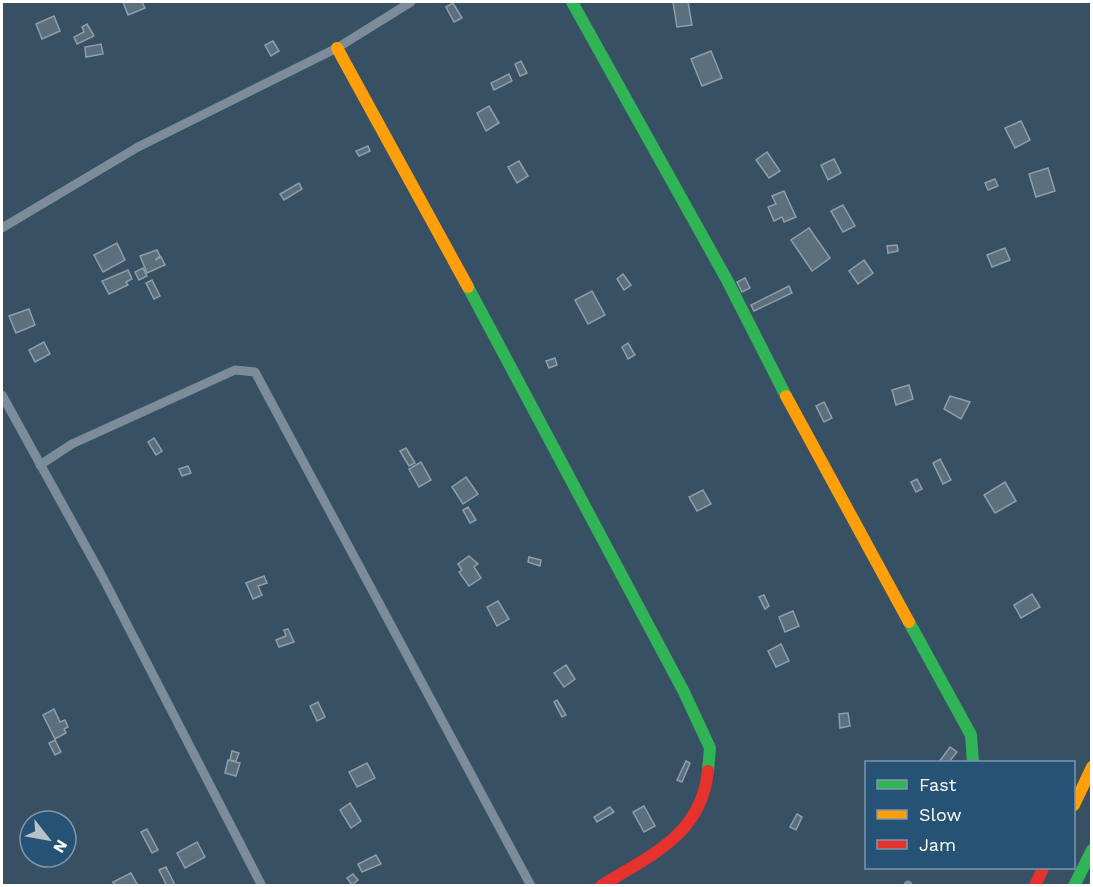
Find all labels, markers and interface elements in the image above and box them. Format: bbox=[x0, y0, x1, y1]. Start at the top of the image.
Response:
legend bbox=[865, 761, 1075, 869]
text: Fast bbox=[919, 774, 957, 795]
text: Slow bbox=[919, 804, 962, 825]
north arrow bbox=[18, 809, 78, 869]
text: Jam bbox=[919, 834, 956, 855]
text: N bbox=[49, 836, 72, 856]

